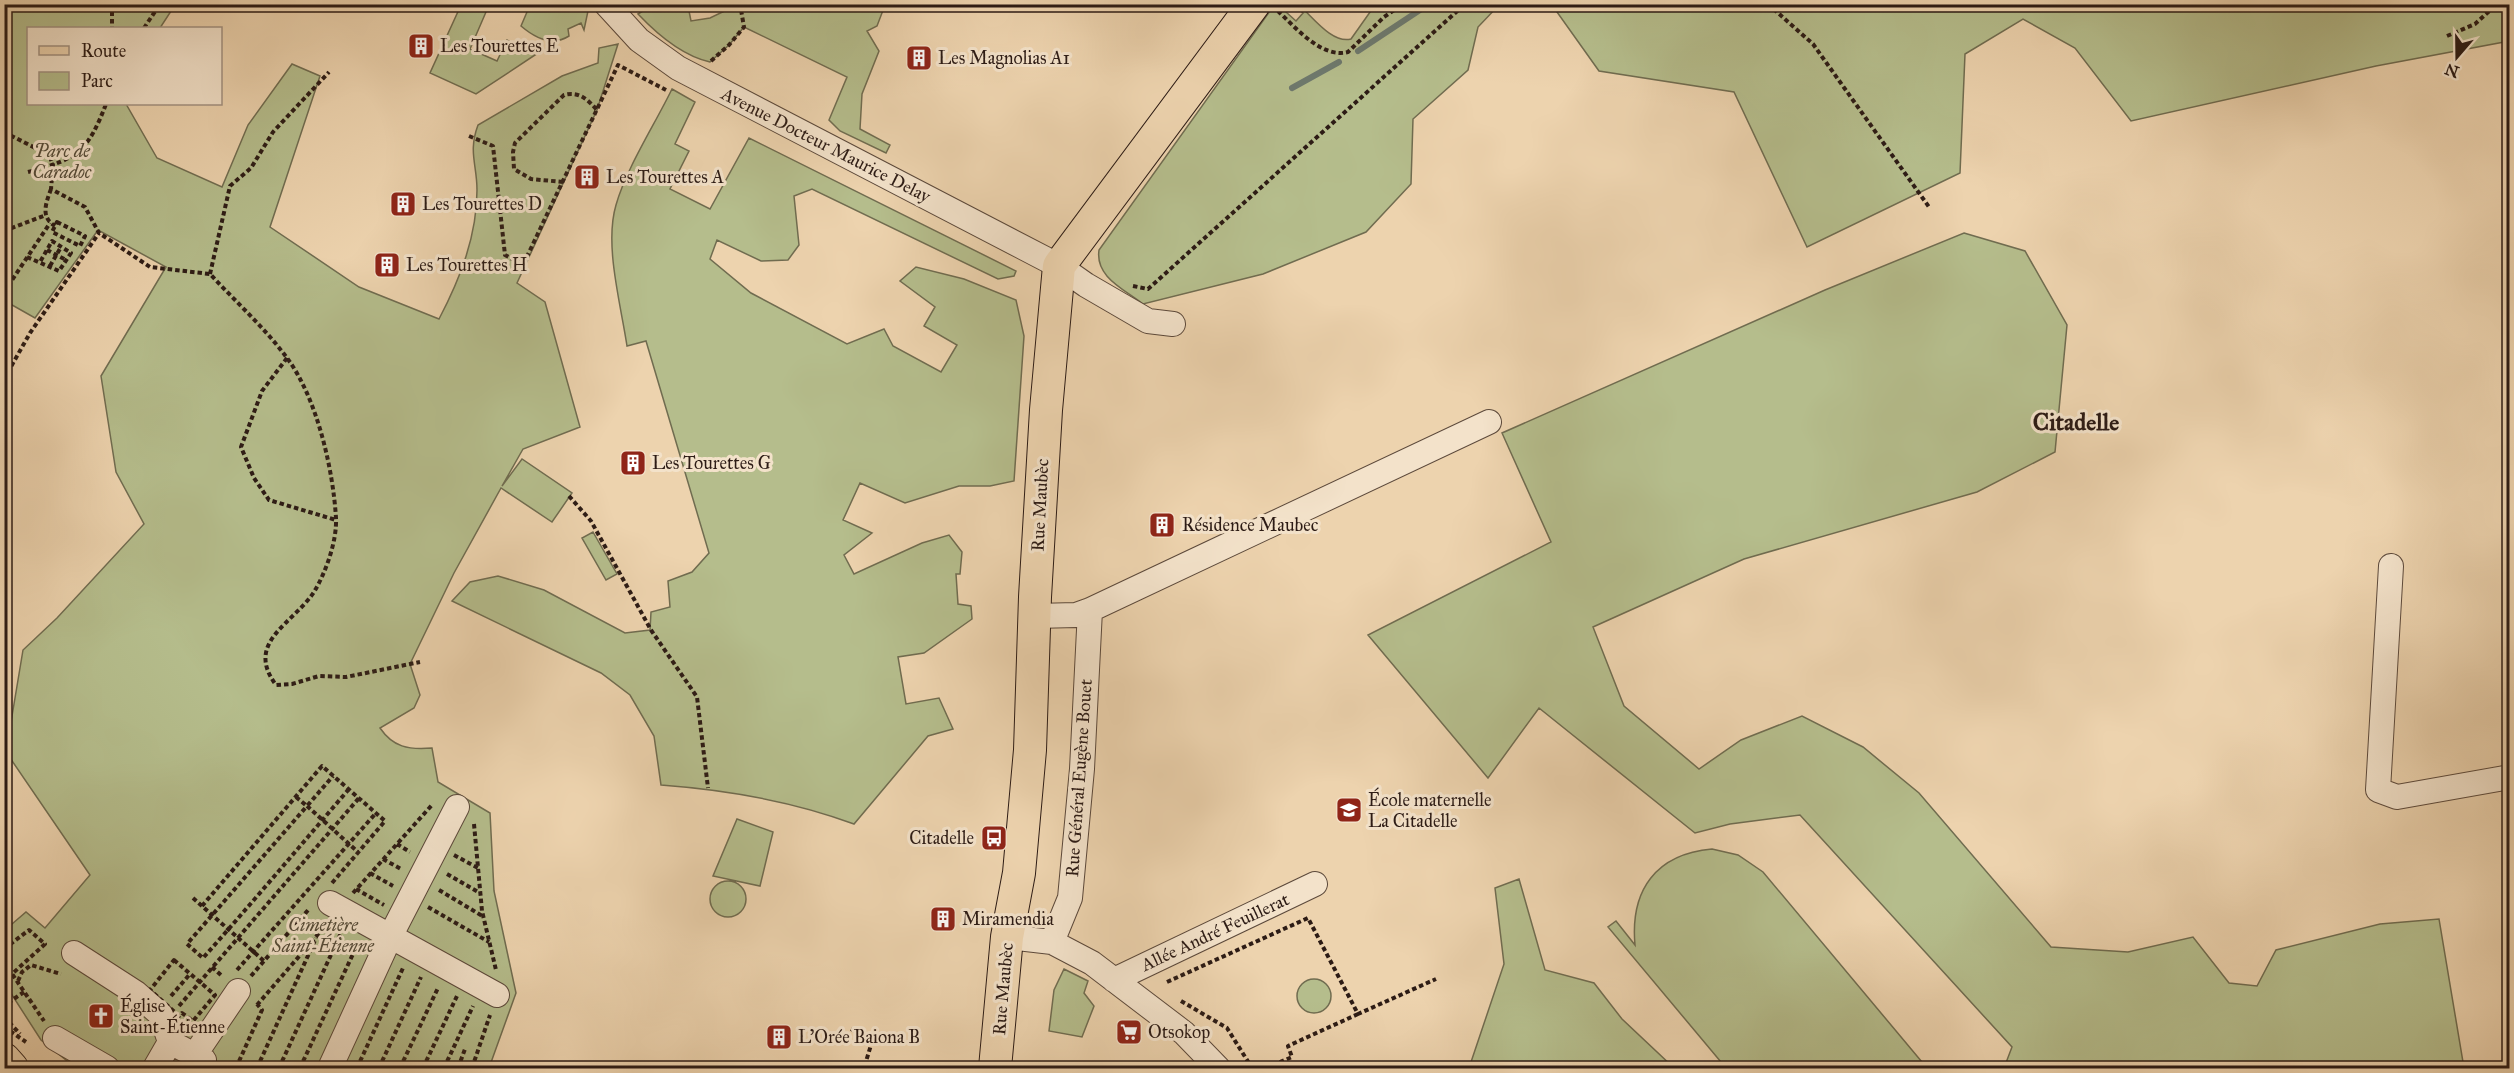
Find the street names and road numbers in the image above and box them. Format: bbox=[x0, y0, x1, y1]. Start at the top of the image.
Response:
street label: Avenue Docteur Maurice Delay bbox=[717, 82, 935, 208]
street label: Rue Maubèc bbox=[1027, 458, 1053, 552]
street label: Rue Général Eugène Bouet bbox=[1061, 678, 1098, 878]
street label: Allée André Feuillerat bbox=[1137, 888, 1293, 976]
street label: Rue Maubèc bbox=[988, 941, 1018, 1036]

